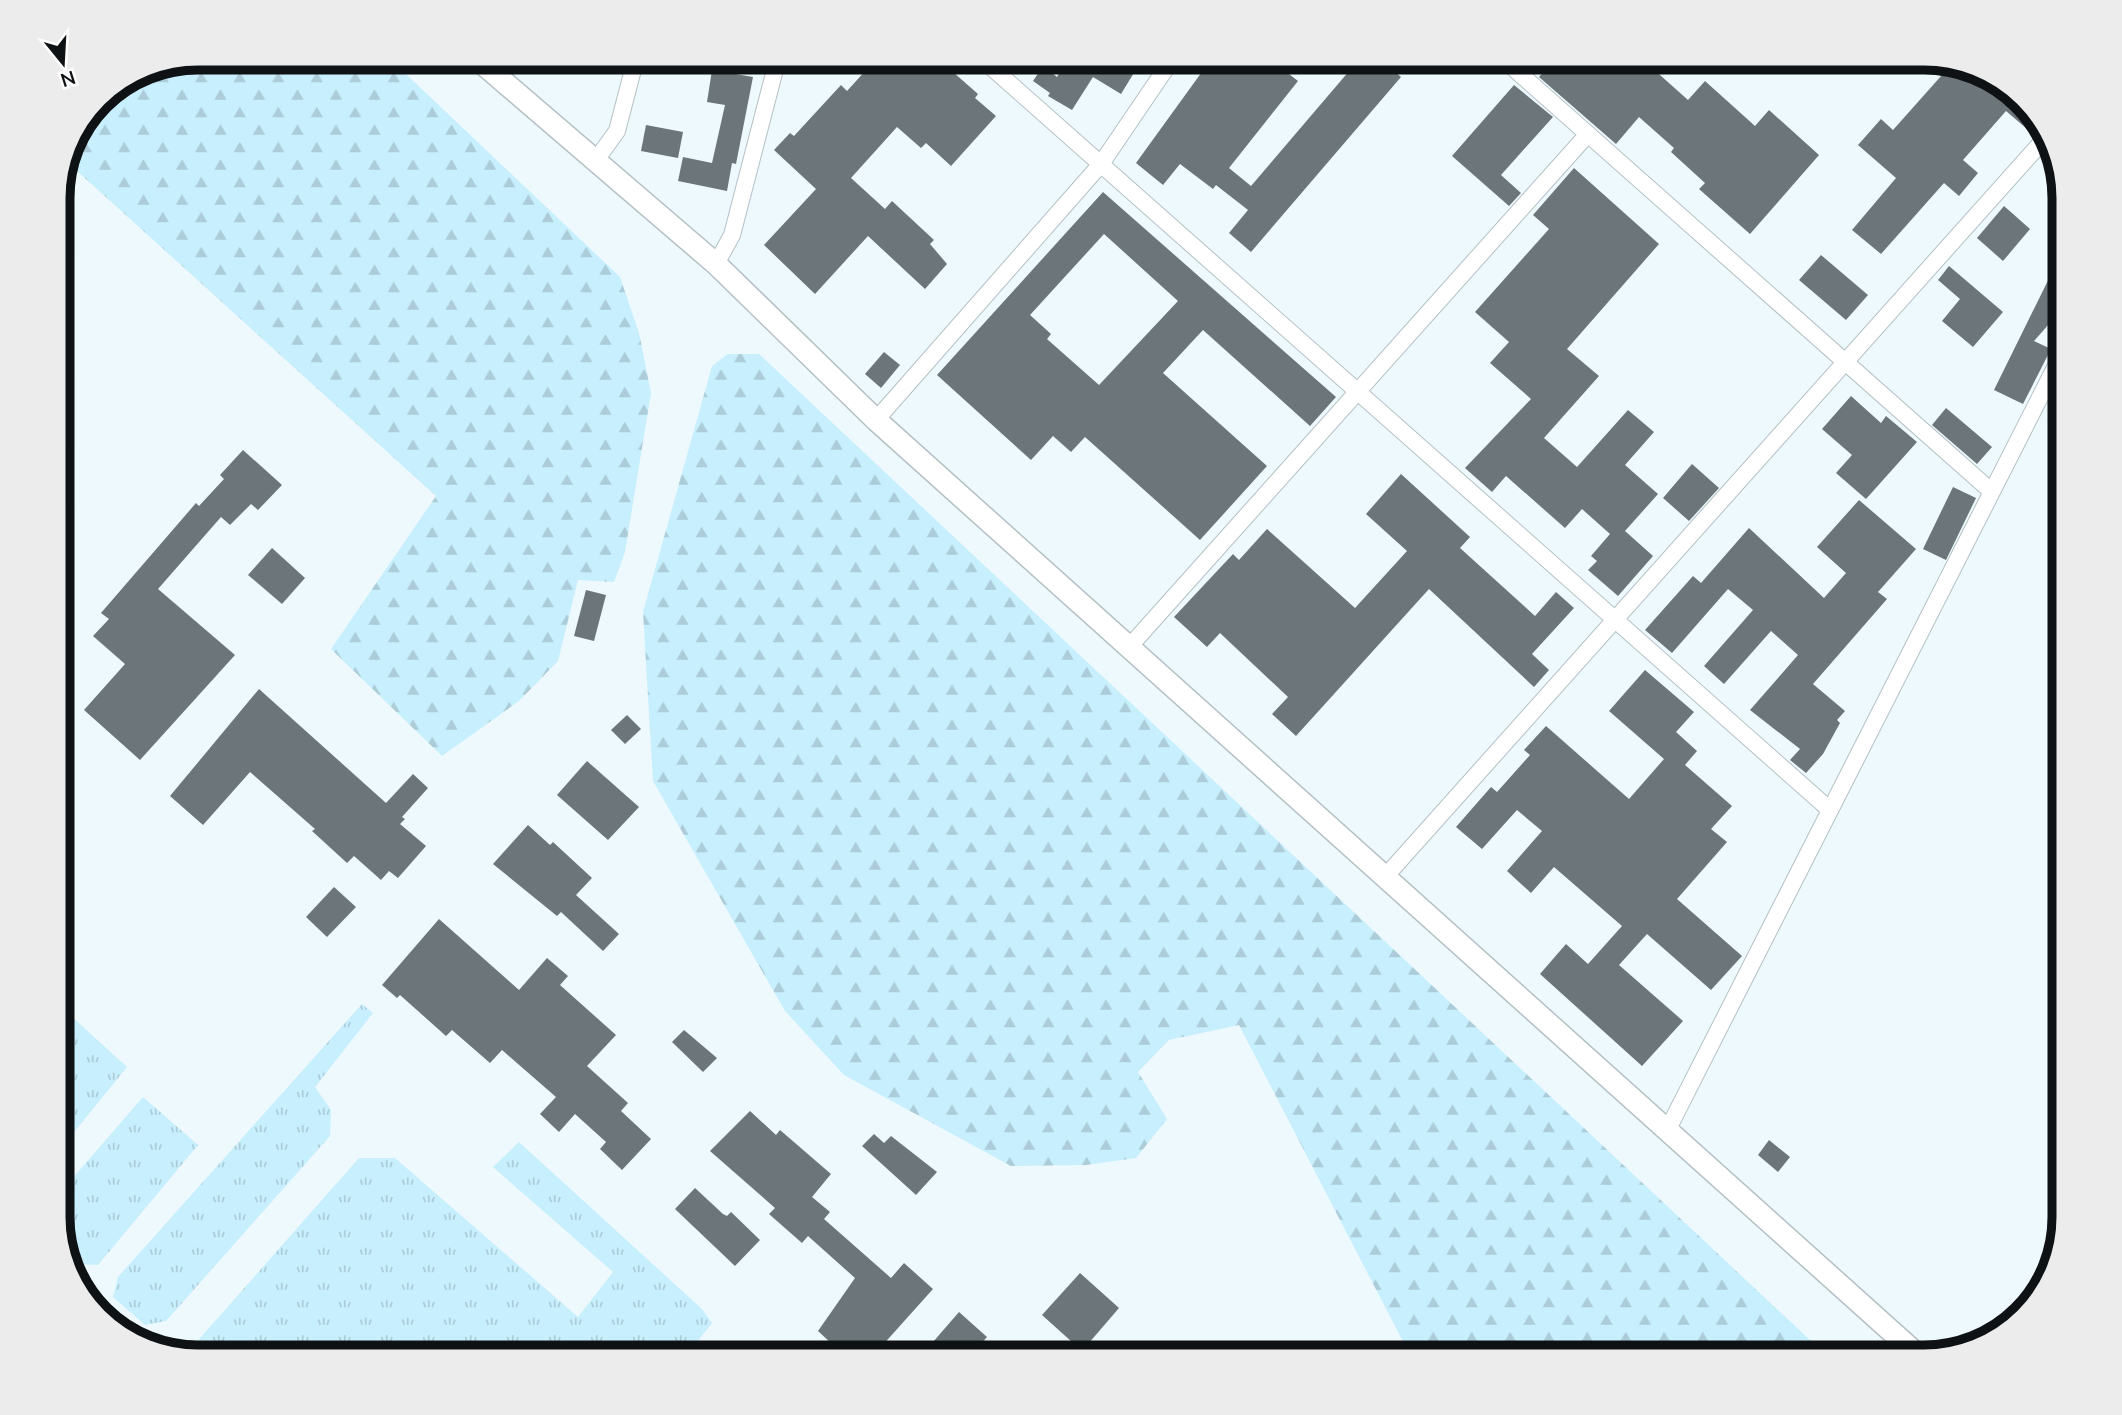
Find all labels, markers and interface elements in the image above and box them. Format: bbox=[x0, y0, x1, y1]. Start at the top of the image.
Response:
north arrow bbox=[28, 28, 98, 98]
text: N bbox=[57, 64, 79, 93]

